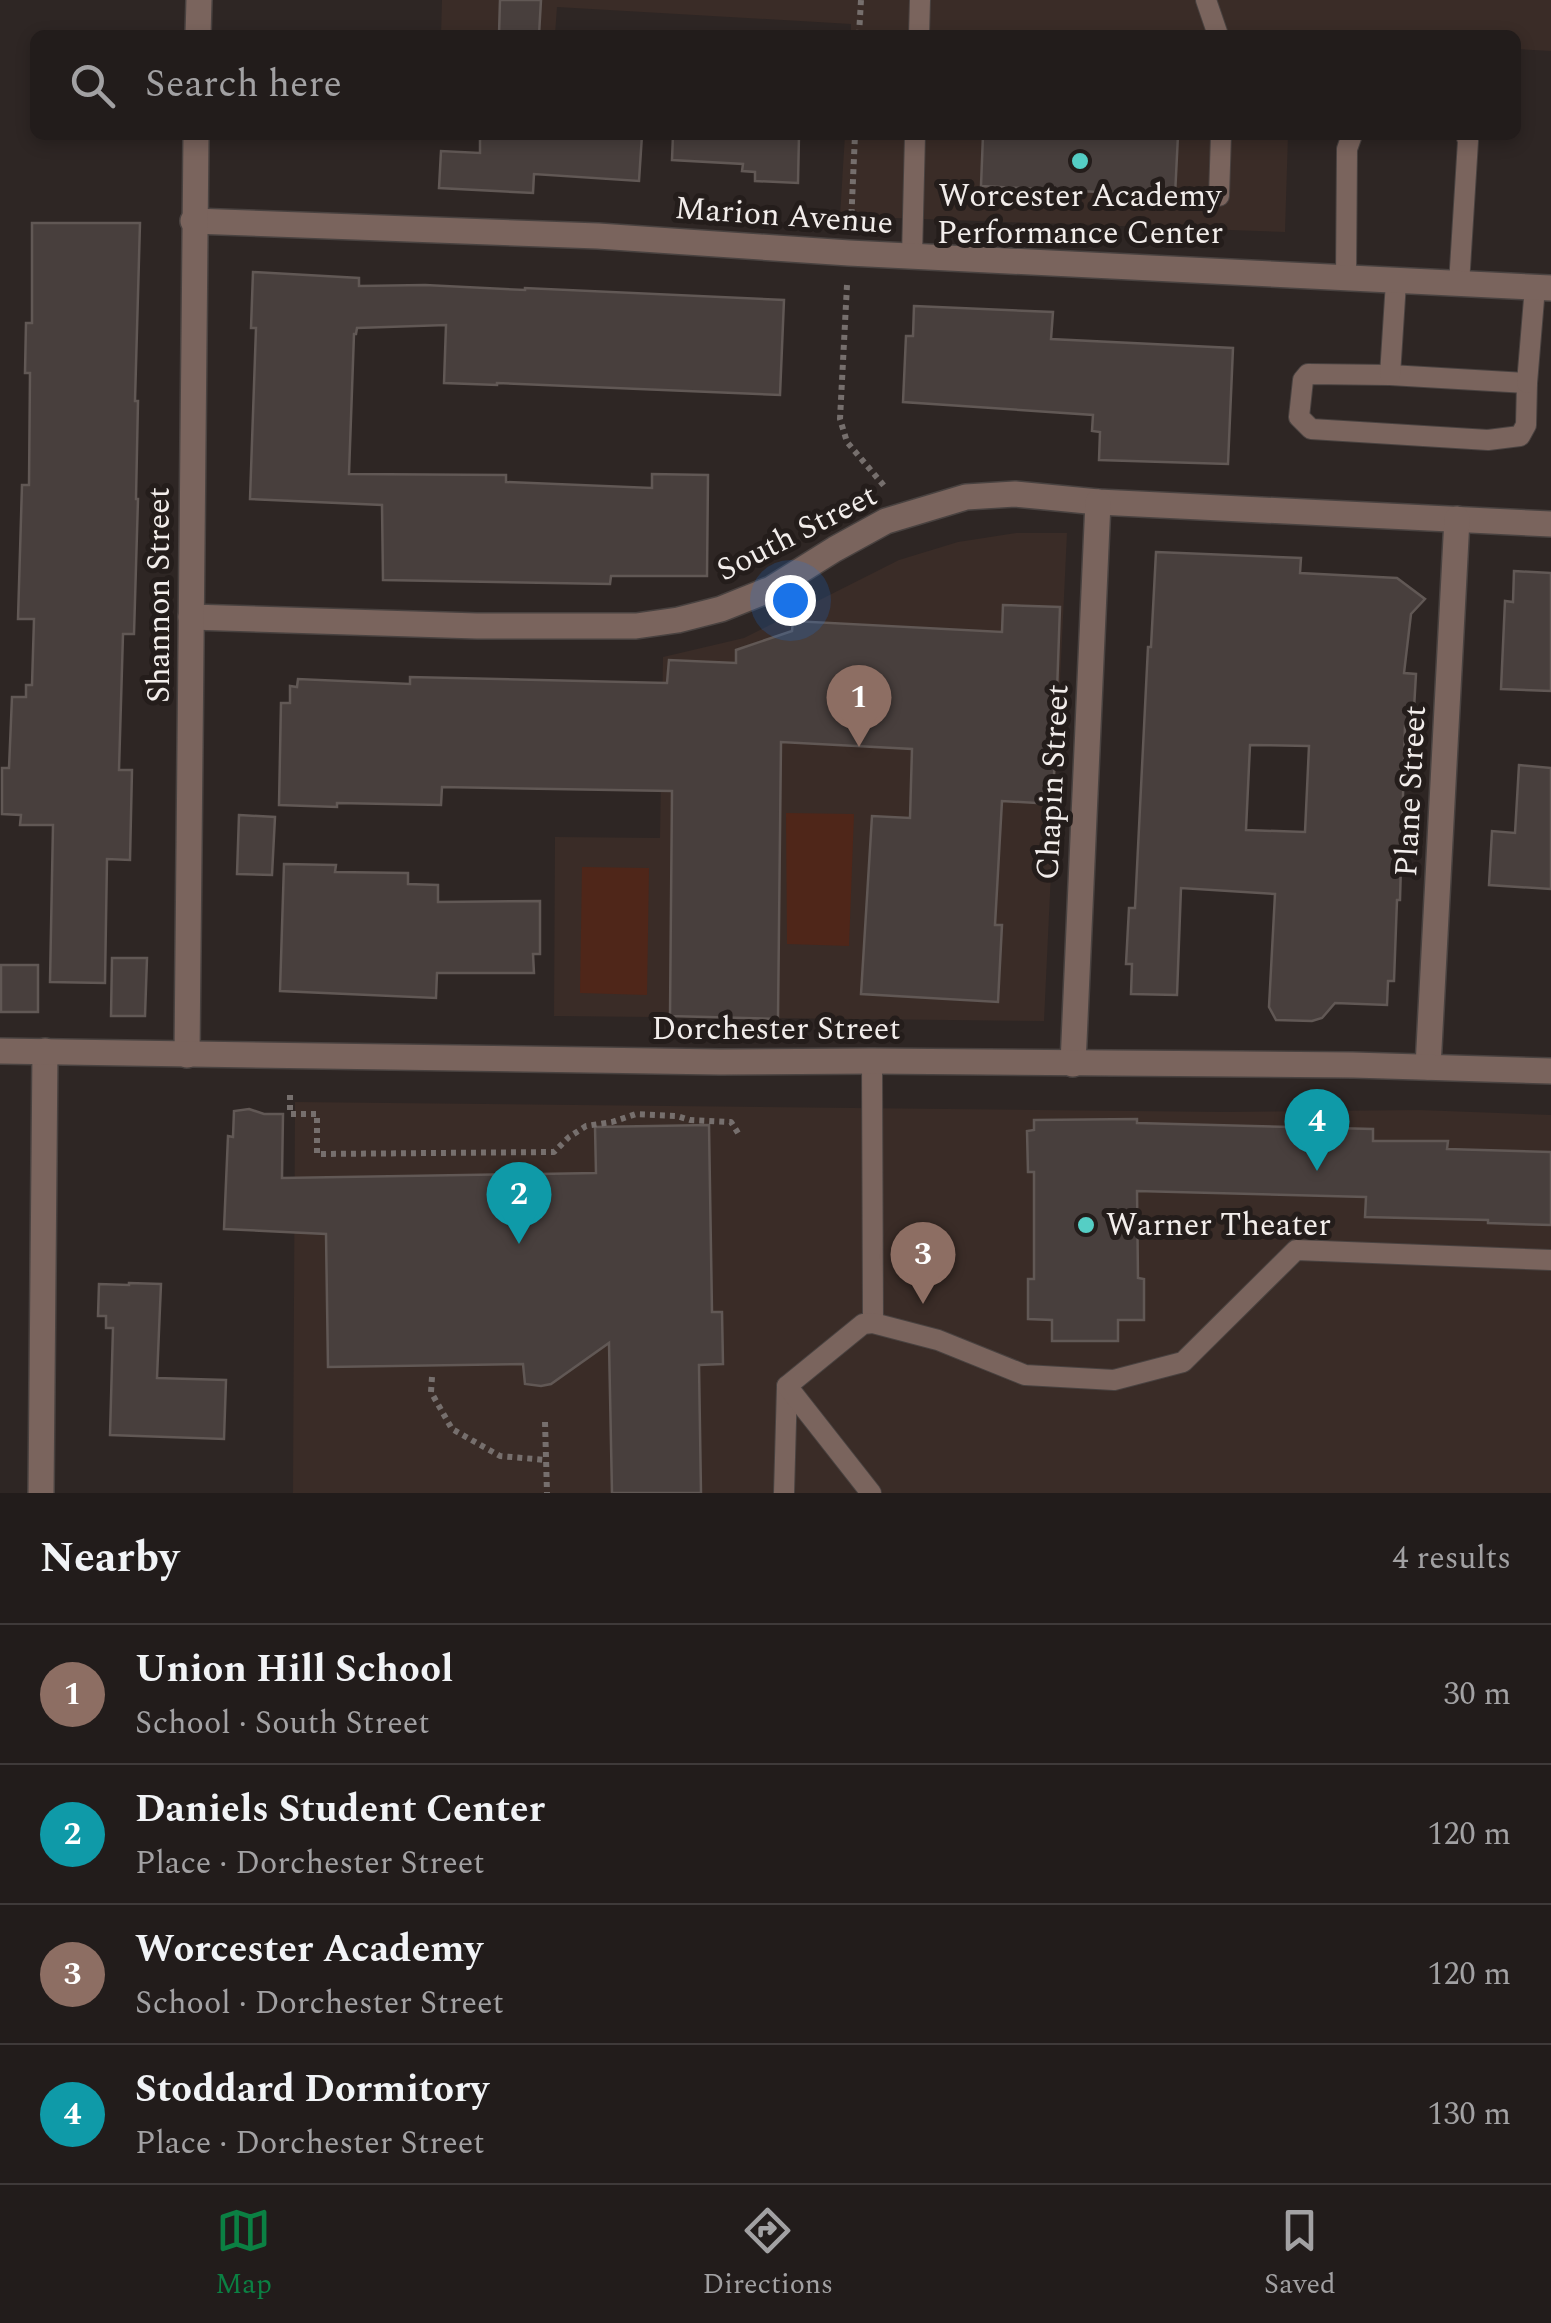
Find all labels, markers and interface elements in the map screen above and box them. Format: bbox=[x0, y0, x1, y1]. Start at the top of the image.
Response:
search box bbox=[30, 30, 1521, 140]
text: Search here bbox=[145, 56, 342, 114]
icon: search bbox=[65, 58, 120, 113]
marker: Worcester Academy Performance Center bbox=[1069, 150, 1091, 172]
place label: Worcester Academy Performance Center bbox=[937, 172, 1223, 258]
street label: Marion Avenue bbox=[673, 184, 895, 248]
street label: South Street bbox=[708, 471, 886, 595]
street label: Shannon Street bbox=[135, 487, 184, 703]
your location bbox=[765, 575, 816, 626]
pin: 1 bbox=[826, 664, 892, 747]
street label: Chapin Street bbox=[1023, 683, 1083, 881]
street label: Plane Street bbox=[1382, 704, 1440, 878]
street label: Dorchester Street bbox=[651, 1005, 901, 1054]
pin: 4 bbox=[1284, 1088, 1350, 1171]
pin: 2 bbox=[486, 1162, 552, 1244]
place label: Warner Theater bbox=[1106, 1201, 1331, 1250]
marker: Warner Theater bbox=[1075, 1214, 1097, 1236]
pin: 3 bbox=[890, 1222, 956, 1304]
text: Nearby bbox=[40, 1527, 179, 1590]
text: 4 results bbox=[1392, 1534, 1511, 1583]
text: Union Hill School bbox=[135, 1641, 453, 1699]
text: 1 bbox=[64, 1670, 81, 1719]
text: 30 m bbox=[1443, 1670, 1511, 1719]
text: School · South Street bbox=[135, 1699, 430, 1748]
text: Daniels Student Center bbox=[135, 1781, 545, 1839]
text: 2 bbox=[64, 1810, 81, 1859]
text: 120 m bbox=[1427, 1810, 1511, 1859]
text: Place · Dorchester Street bbox=[135, 1839, 485, 1888]
text: Worcester Academy bbox=[135, 1921, 483, 1979]
text: 3 bbox=[64, 1950, 81, 1999]
text: 120 m bbox=[1427, 1950, 1511, 1999]
text: School · Dorchester Street bbox=[135, 1979, 504, 2028]
text: Stoddard Dormitory bbox=[135, 2061, 489, 2119]
text: 4 bbox=[64, 2090, 81, 2139]
text: 130 m bbox=[1427, 2090, 1511, 2139]
text: Place · Dorchester Street bbox=[135, 2119, 485, 2168]
tab: Map bbox=[215, 2203, 272, 2306]
tab: Directions bbox=[702, 2203, 833, 2306]
tab: Saved bbox=[1264, 2203, 1336, 2306]

